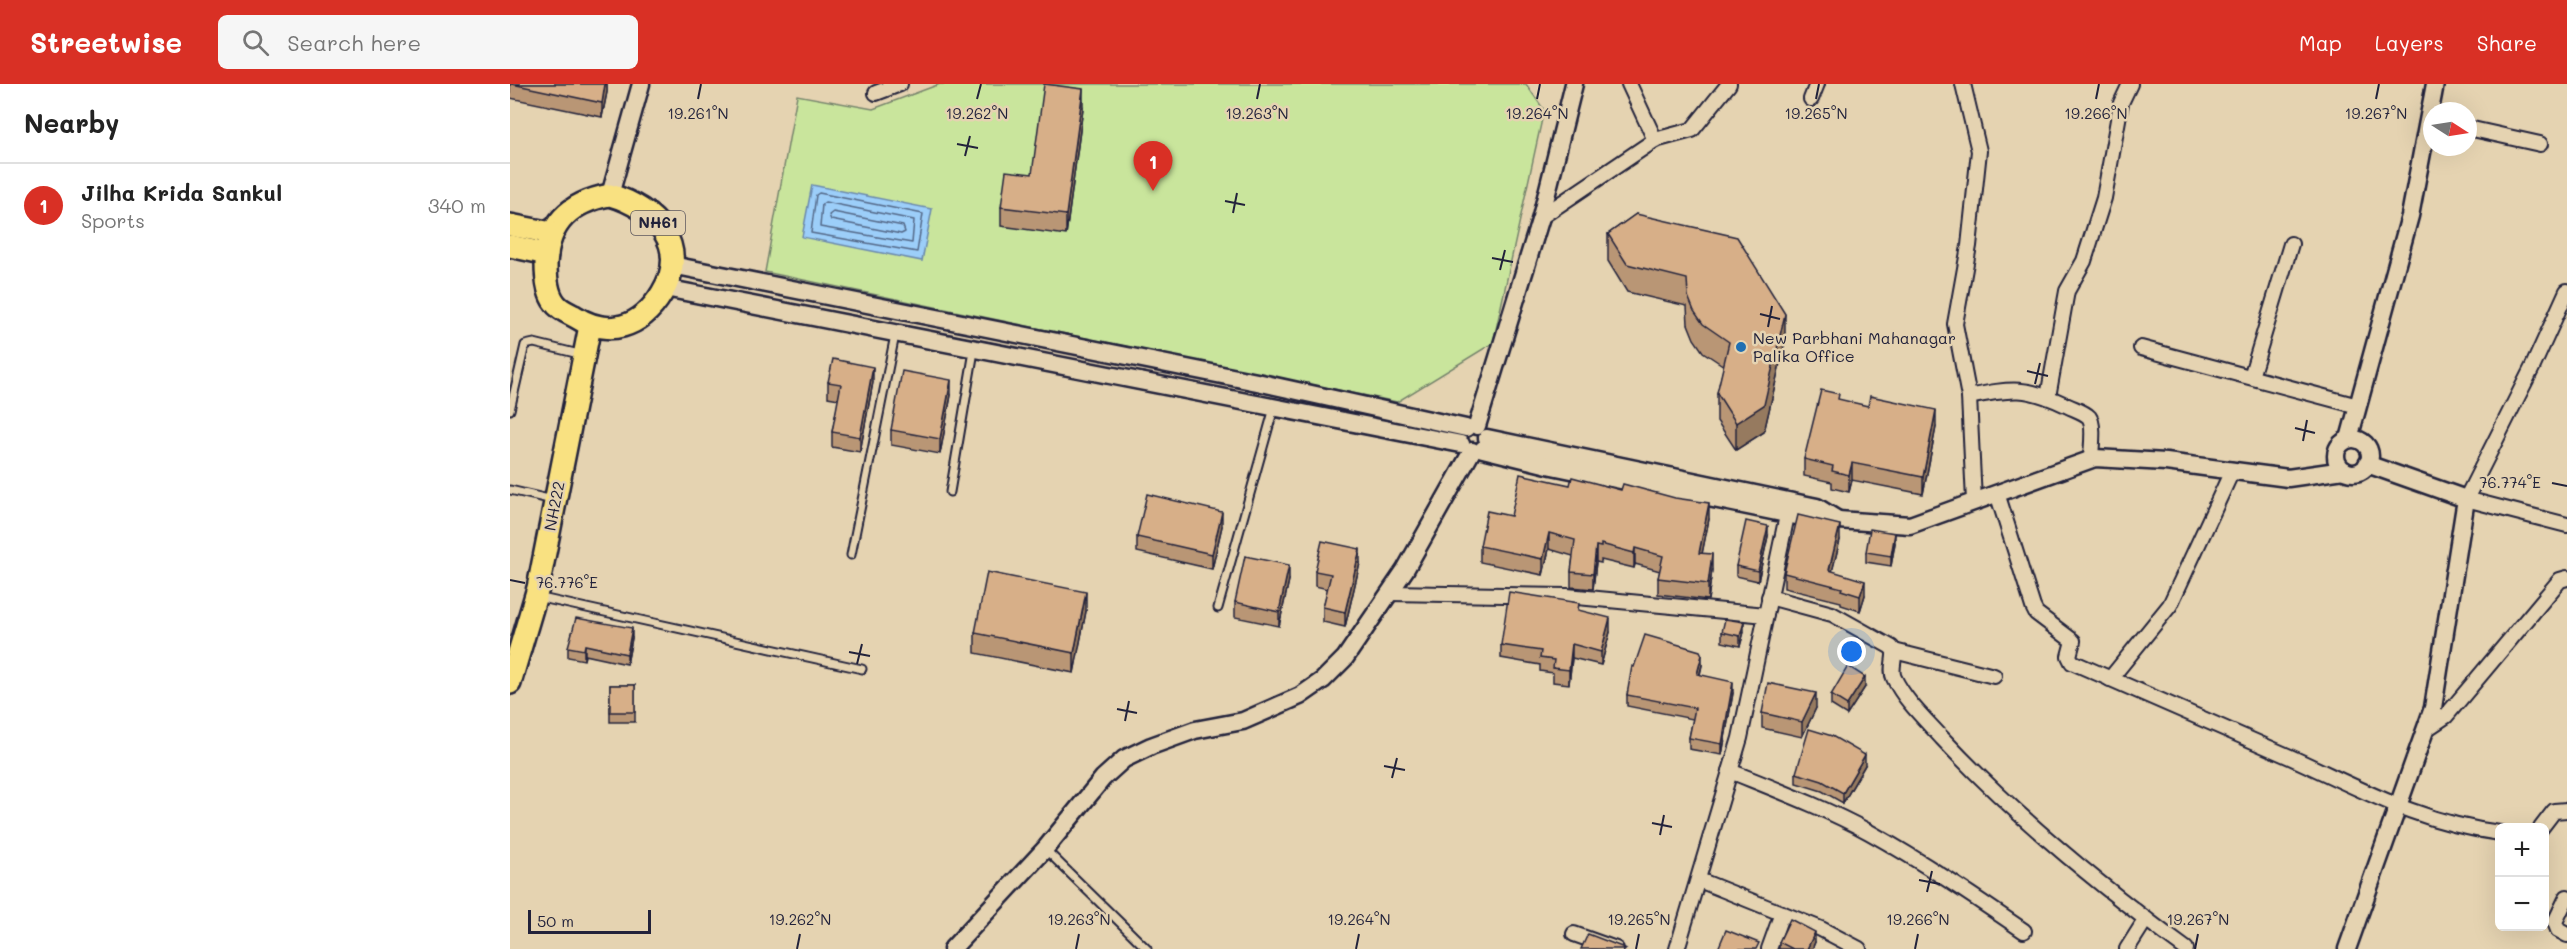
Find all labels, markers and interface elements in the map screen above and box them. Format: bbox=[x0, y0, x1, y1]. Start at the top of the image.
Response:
search box bbox=[218, 15, 638, 69]
text: Streetwise bbox=[30, 24, 182, 60]
icon: search bbox=[239, 26, 272, 59]
text: Search here bbox=[287, 28, 421, 57]
text: Map bbox=[2299, 29, 2342, 56]
text: Layers bbox=[2375, 29, 2444, 56]
text: Share bbox=[2477, 29, 2537, 56]
north arrow bbox=[2423, 102, 2477, 156]
text: 19.261°N bbox=[668, 103, 728, 123]
text: 19.262°N bbox=[946, 103, 1008, 123]
text: 19.263°N bbox=[1225, 103, 1289, 123]
text: 19.264°N bbox=[1505, 103, 1569, 123]
text: 19.265°N bbox=[1784, 103, 1848, 123]
text: 19.266°N bbox=[2064, 103, 2128, 123]
text: 19.267°N bbox=[2345, 103, 2407, 123]
text: Nearby bbox=[24, 106, 119, 140]
pin: 1 bbox=[1134, 141, 1172, 191]
text: Jilha Krida Sankul bbox=[81, 178, 282, 207]
text: 1 bbox=[39, 192, 48, 218]
text: 340 m bbox=[428, 192, 486, 218]
text: Sports bbox=[81, 207, 145, 233]
road number: NH61 bbox=[631, 211, 685, 235]
place label: New Parbhani Mahanagar Palika Office bbox=[1753, 327, 1956, 366]
marker: New Parbhani Mahanagar Palika Office bbox=[1734, 340, 1748, 354]
text: 76.774°E bbox=[2479, 472, 2541, 492]
street label: NH222 bbox=[538, 479, 569, 532]
text: 76.776°E bbox=[536, 572, 598, 592]
your location bbox=[1837, 637, 1866, 666]
map controls bbox=[2495, 823, 2549, 931]
button: + bbox=[2495, 823, 2549, 877]
button: − bbox=[2495, 877, 2549, 931]
scale bar bbox=[528, 907, 651, 934]
text: 19.262°N bbox=[769, 909, 831, 929]
text: 19.263°N bbox=[1047, 909, 1111, 929]
text: 19.264°N bbox=[1327, 909, 1391, 929]
text: 19.265°N bbox=[1607, 909, 1671, 929]
text: 19.266°N bbox=[1886, 909, 1950, 929]
text: 19.267°N bbox=[2167, 909, 2229, 929]
text: 50 m bbox=[537, 910, 574, 931]

